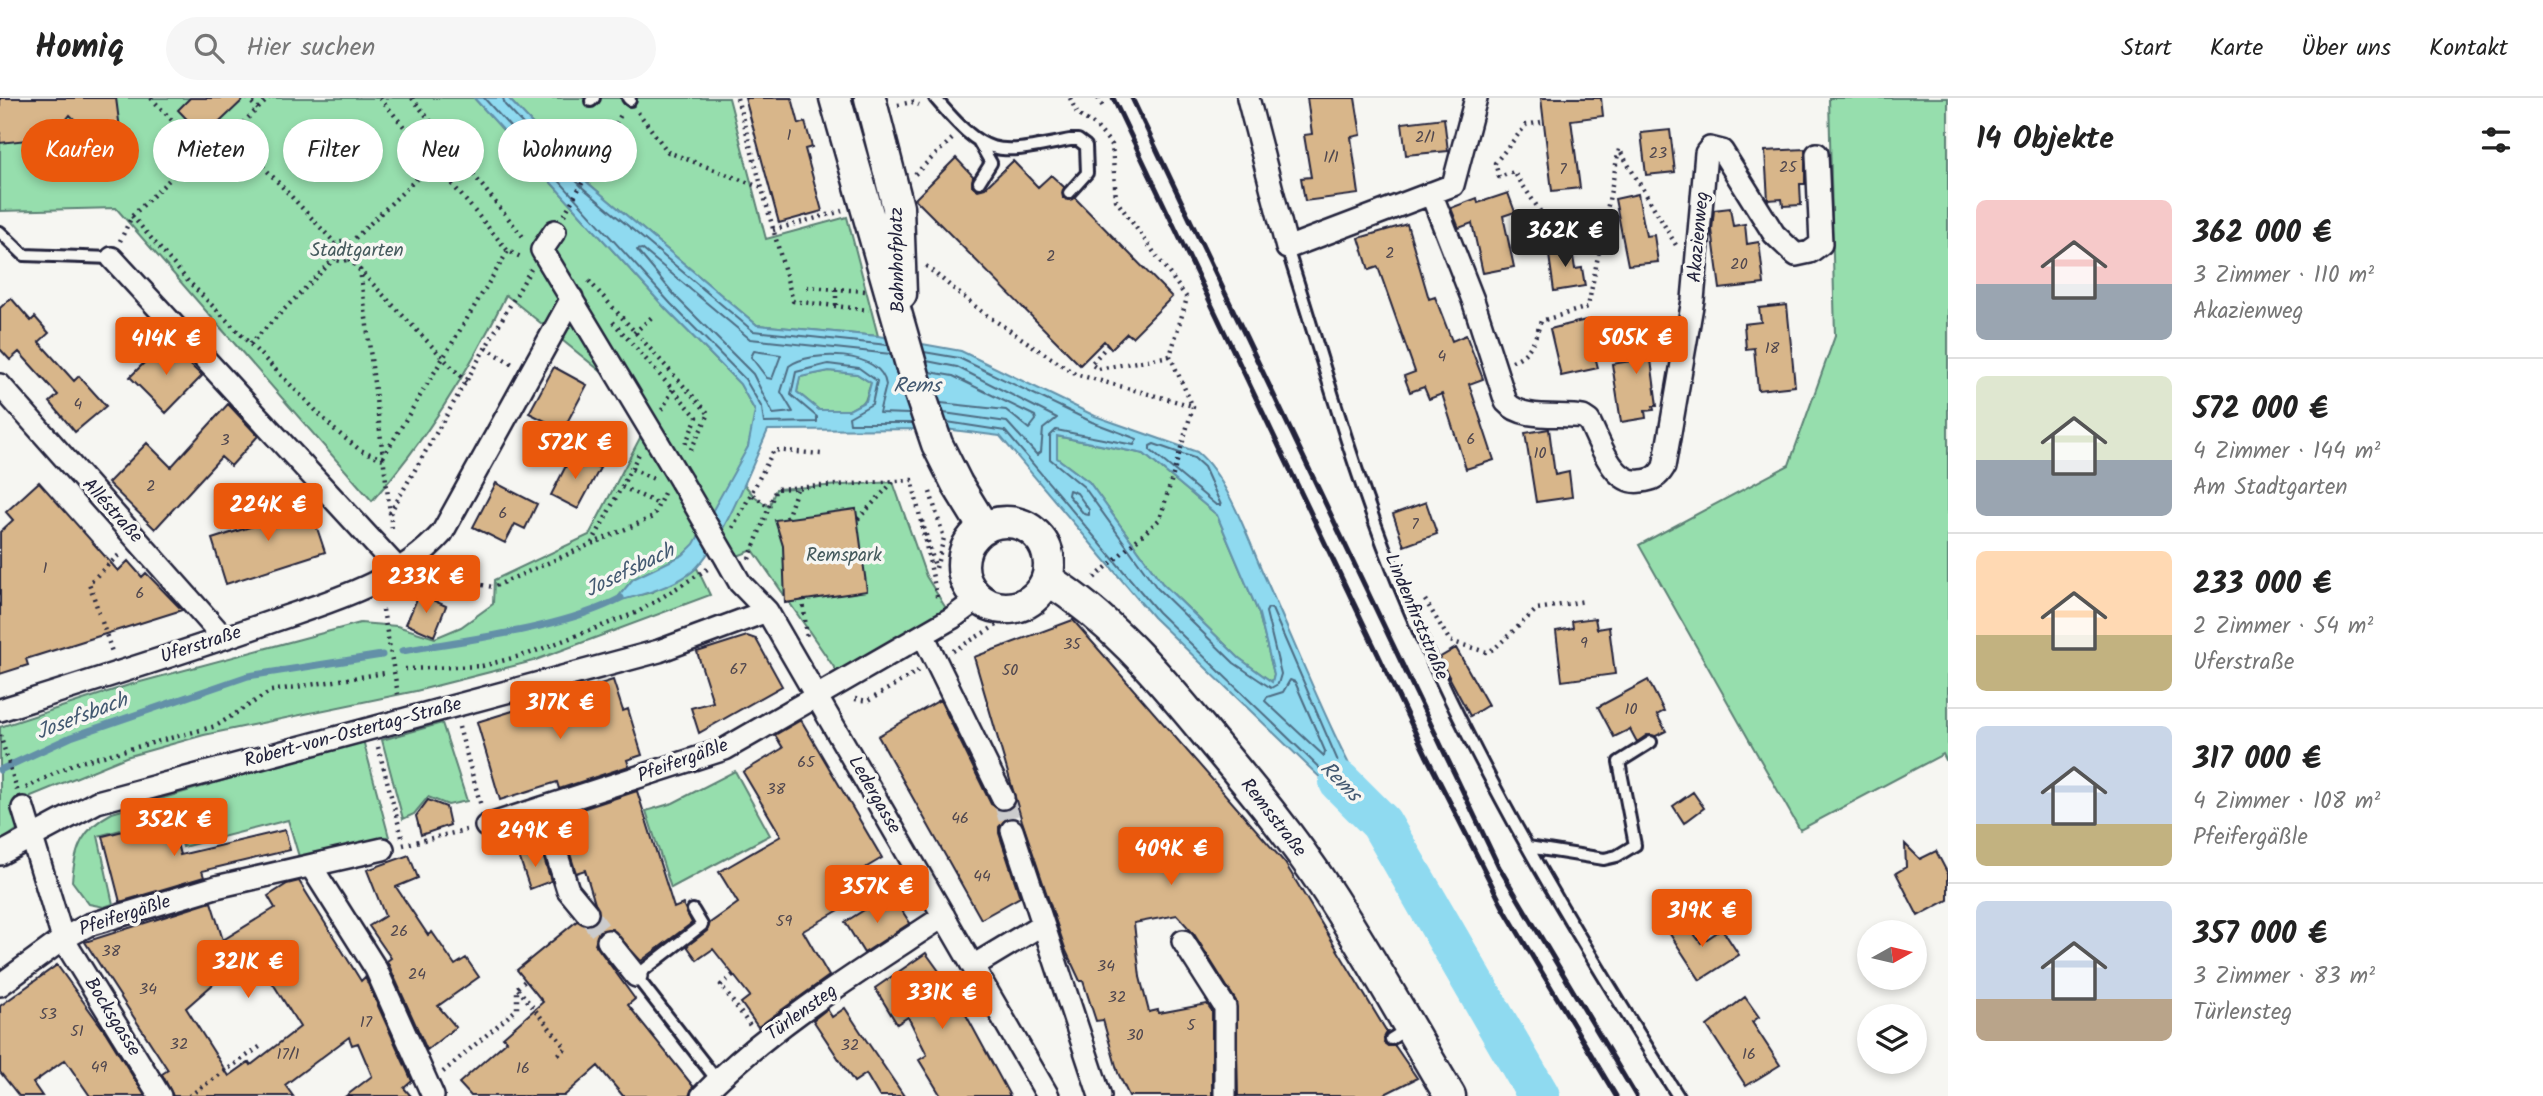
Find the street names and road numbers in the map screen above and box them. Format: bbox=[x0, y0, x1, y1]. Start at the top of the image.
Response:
street label: Akazienweg bbox=[1680, 190, 1718, 284]
street label: Bahnhofplatz bbox=[882, 207, 914, 313]
street label: Alléstraße bbox=[74, 471, 150, 551]
street label: Lindenfirststraße bbox=[1376, 549, 1456, 686]
street label: Uferstraße bbox=[157, 618, 246, 672]
street label: Robert-von-Ostertag-Straße bbox=[241, 689, 466, 777]
street label: Pfeifergäßle bbox=[633, 731, 733, 791]
street label: Ledergasse bbox=[840, 750, 909, 840]
street label: Remsstraße bbox=[1232, 772, 1314, 864]
street label: Pfeifergäßle bbox=[75, 887, 175, 945]
street label: Bocksgasse bbox=[76, 971, 148, 1063]
street label: Türlensteg bbox=[760, 977, 844, 1049]

